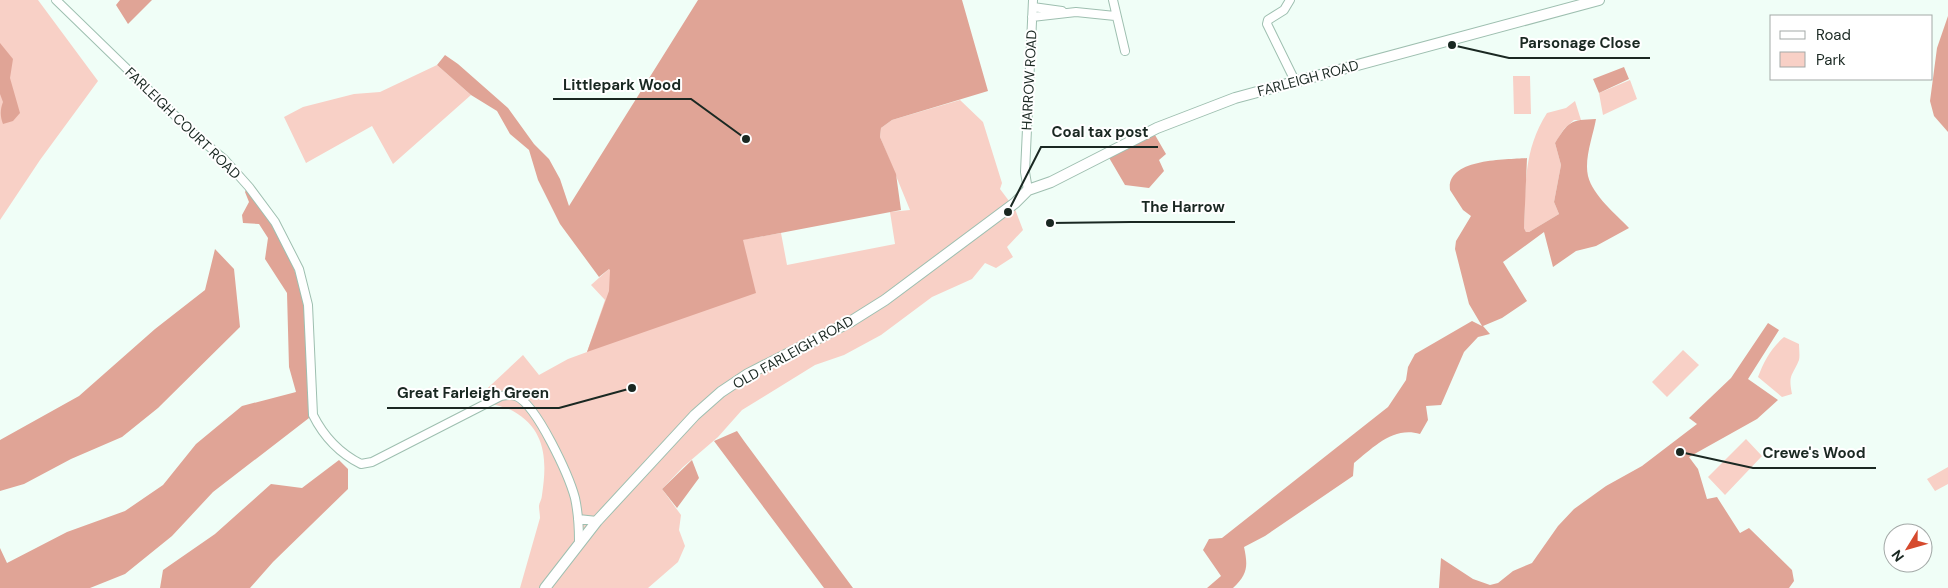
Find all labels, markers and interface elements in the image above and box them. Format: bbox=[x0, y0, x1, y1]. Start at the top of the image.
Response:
legend bbox=[1770, 15, 1933, 80]
text: Road bbox=[1816, 25, 1851, 45]
callout: Parsonage Close bbox=[1509, 28, 1650, 58]
street label: HARROW ROAD bbox=[1017, 29, 1041, 131]
text: Parsonage Close bbox=[1519, 33, 1641, 53]
text: Park bbox=[1816, 50, 1846, 70]
street label: FARLEIGH ROAD bbox=[1255, 56, 1361, 100]
street label: FARLEIGH COURT ROAD bbox=[121, 63, 245, 183]
callout: Littlepark Wood bbox=[553, 69, 691, 99]
text: Littlepark Wood bbox=[563, 75, 681, 95]
callout: Coal tax post bbox=[1041, 117, 1158, 147]
text: Coal tax post bbox=[1051, 122, 1149, 142]
callout: The Harrow bbox=[1131, 192, 1235, 222]
text: The Harrow bbox=[1141, 197, 1226, 217]
street label: OLD FARLEIGH ROAD bbox=[729, 311, 857, 393]
callout: Great Farleigh Green bbox=[387, 378, 559, 408]
text: Great Farleigh Green bbox=[397, 383, 549, 403]
callout: Crewe's Wood bbox=[1753, 438, 1876, 468]
text: Crewe's Wood bbox=[1762, 443, 1866, 463]
north arrow bbox=[1883, 523, 1933, 573]
text: N bbox=[1887, 546, 1908, 565]

